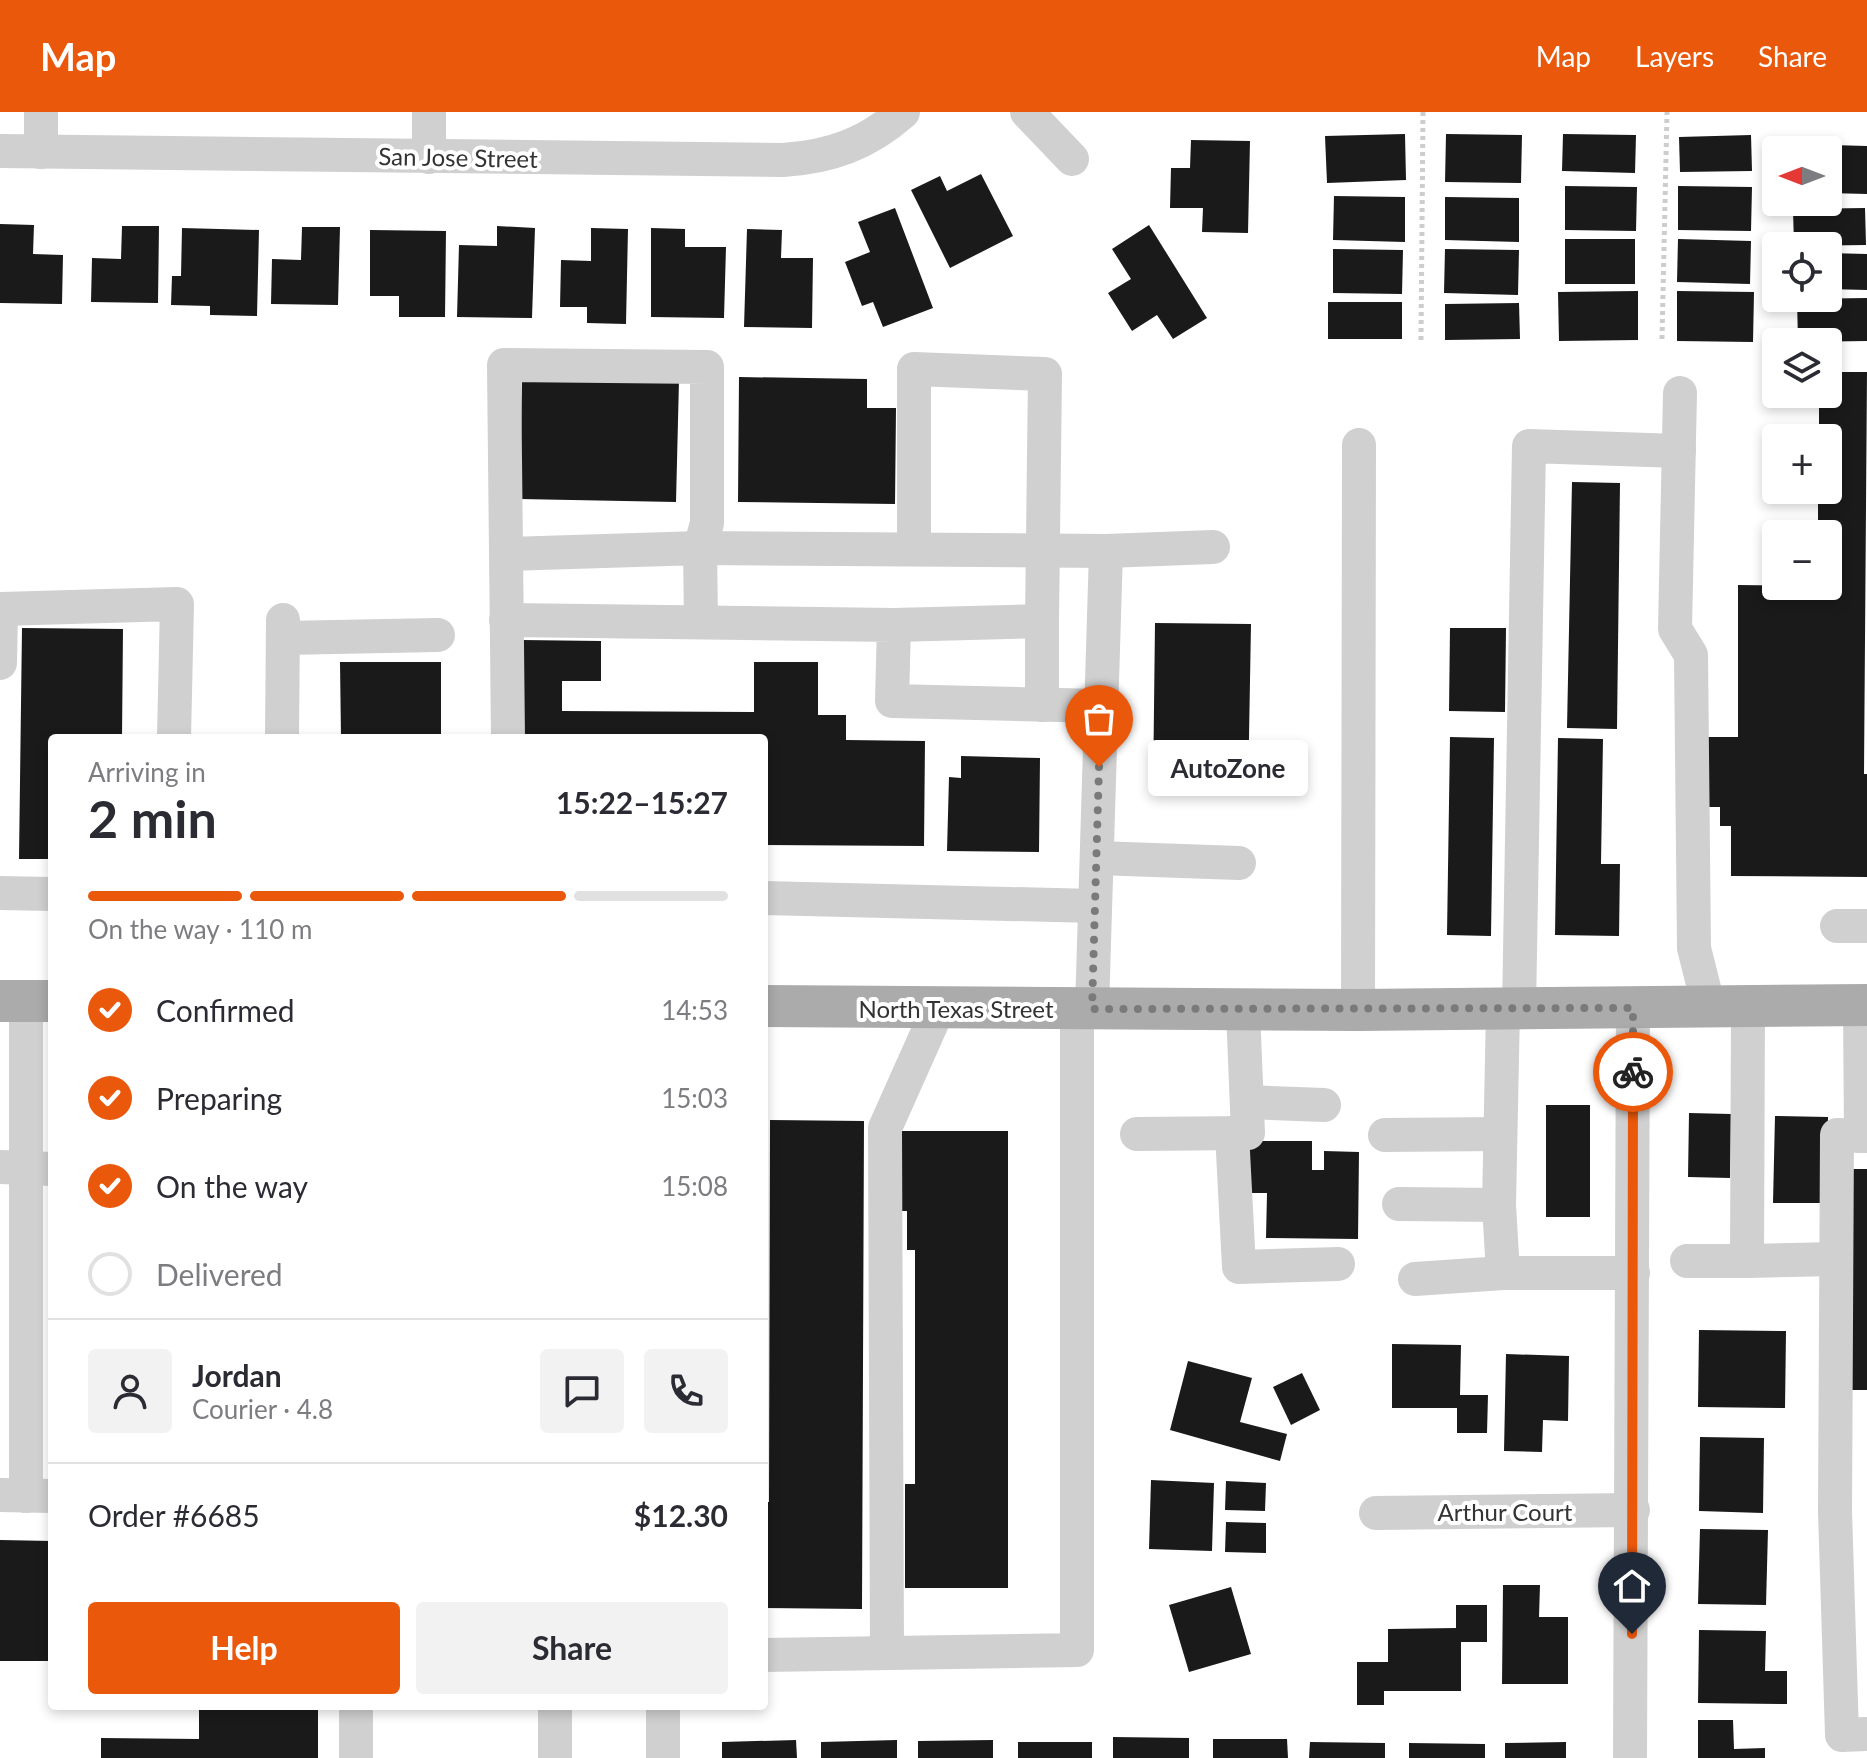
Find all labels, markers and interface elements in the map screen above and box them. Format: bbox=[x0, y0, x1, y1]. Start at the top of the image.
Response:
text: Map bbox=[40, 33, 116, 79]
text: Map bbox=[1536, 39, 1591, 73]
text: Layers bbox=[1635, 39, 1714, 73]
text: Share bbox=[1758, 39, 1827, 73]
north arrow bbox=[1762, 136, 1842, 216]
map controls bbox=[1762, 136, 1842, 600]
street label: San Jose Street bbox=[378, 141, 538, 173]
button: locate bbox=[1762, 232, 1842, 312]
button: layers bbox=[1762, 328, 1842, 408]
button: + bbox=[1762, 424, 1842, 504]
button: − bbox=[1762, 520, 1842, 600]
pin bbox=[1065, 685, 1133, 767]
icon: bag bbox=[1077, 697, 1121, 741]
callout: AutoZone bbox=[1147, 739, 1307, 795]
text: AutoZone bbox=[1170, 752, 1286, 784]
text: Arriving in bbox=[88, 756, 206, 788]
text: 15:22–15:27 bbox=[556, 784, 728, 820]
text: 2 min bbox=[88, 787, 217, 849]
text: On the way · 110 m bbox=[88, 913, 312, 945]
icon: check bbox=[88, 988, 132, 1032]
text: Confirmed bbox=[156, 992, 295, 1028]
text: 14:53 bbox=[661, 994, 728, 1026]
street label: North Texas Street bbox=[858, 994, 1054, 1023]
courier bbox=[1593, 1032, 1673, 1112]
icon: bike bbox=[1611, 1050, 1655, 1094]
icon: check bbox=[88, 1076, 132, 1120]
text: Preparing bbox=[156, 1080, 282, 1116]
text: 15:03 bbox=[661, 1082, 728, 1114]
icon: check bbox=[88, 1164, 132, 1208]
text: On the way bbox=[156, 1168, 308, 1204]
text: 15:08 bbox=[661, 1170, 728, 1202]
text: Delivered bbox=[156, 1256, 283, 1292]
button: person bbox=[88, 1349, 172, 1433]
button: chat bbox=[540, 1349, 624, 1433]
button: phone bbox=[644, 1349, 728, 1433]
text: Jordan bbox=[192, 1357, 282, 1393]
text: Courier · 4.8 bbox=[192, 1393, 333, 1425]
text: Order #6685 bbox=[88, 1497, 260, 1533]
text: $12.30 bbox=[634, 1497, 728, 1533]
street label: Arthur Court bbox=[1438, 1497, 1573, 1526]
pin bbox=[1598, 1552, 1666, 1634]
icon: home bbox=[1610, 1564, 1654, 1608]
button: Help bbox=[88, 1602, 400, 1694]
button: Share bbox=[416, 1602, 728, 1694]

